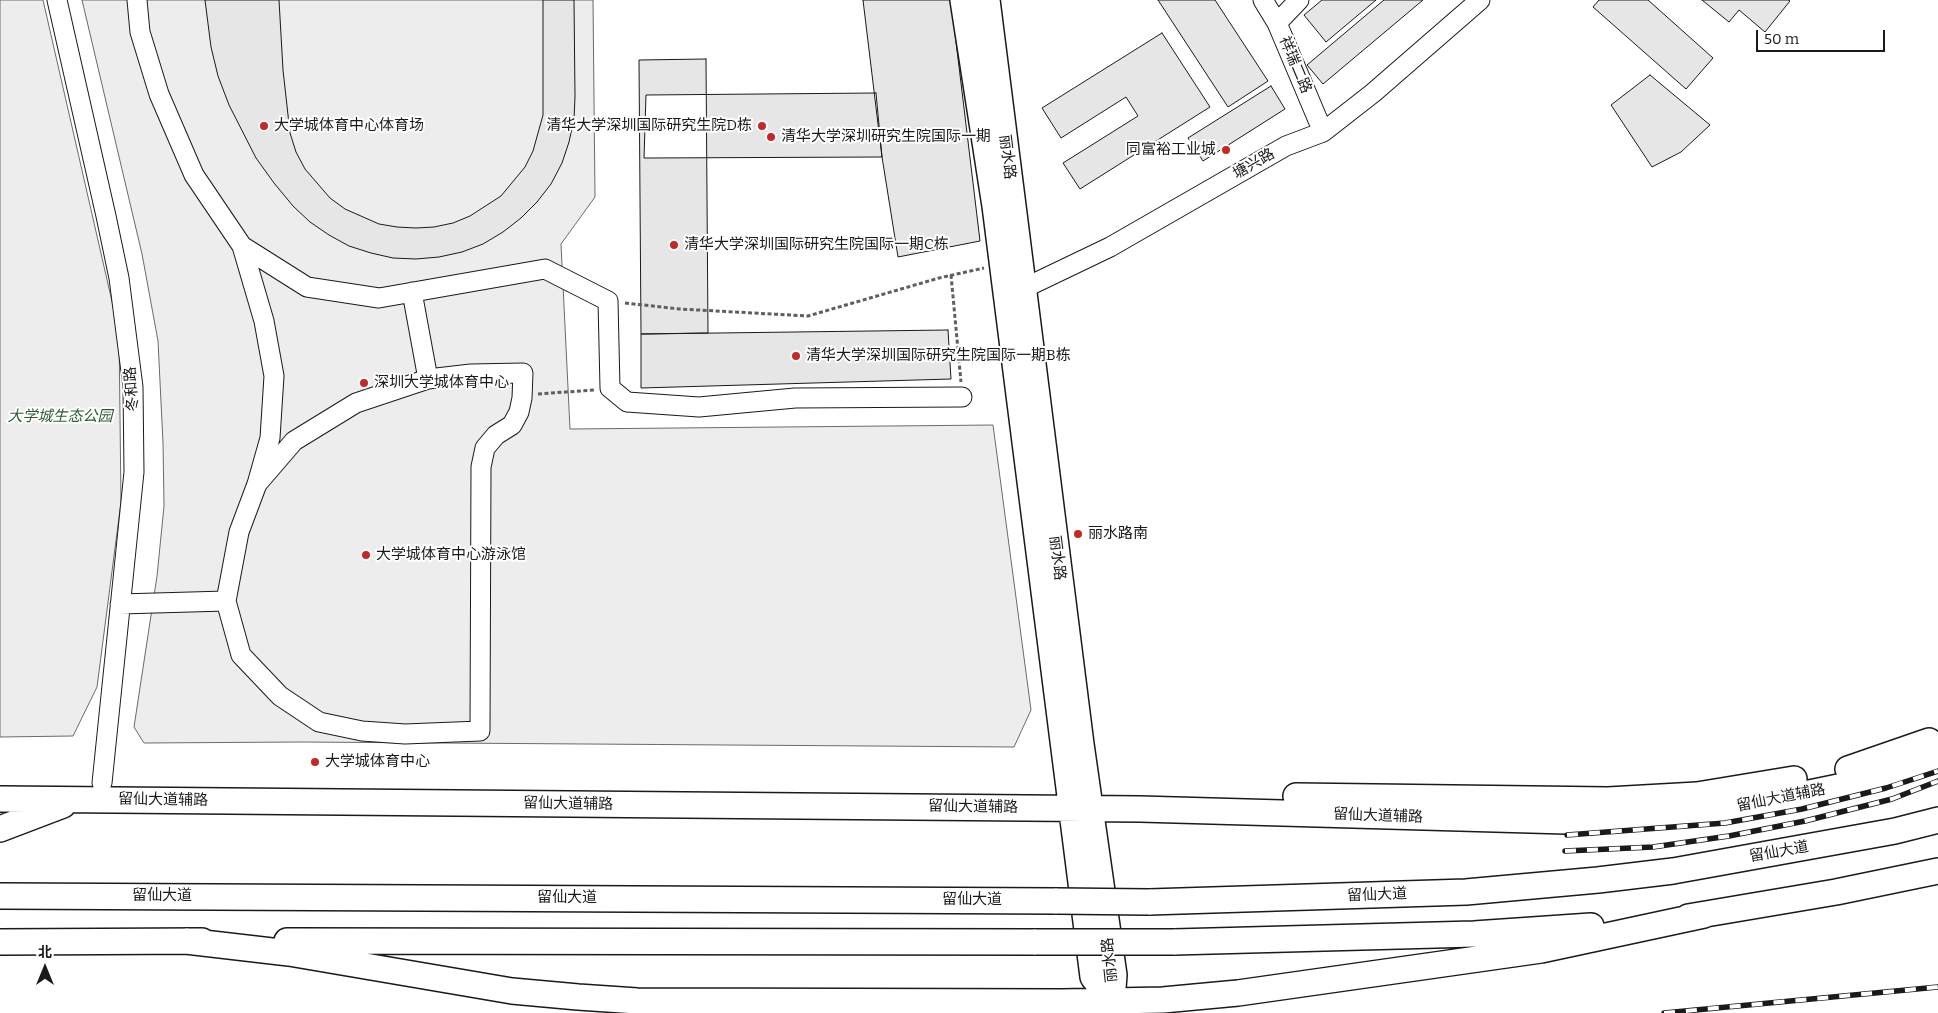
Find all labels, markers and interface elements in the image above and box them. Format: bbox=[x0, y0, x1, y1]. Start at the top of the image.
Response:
scale bar bbox=[1758, 20, 1887, 52]
text: 50 m bbox=[1764, 30, 1799, 48]
street label: 祥瑞二路 bbox=[1275, 34, 1315, 96]
place label: 大学城体育中心体育场 bbox=[274, 117, 424, 135]
place label: 清华大学深圳国际研究生院D栋 bbox=[546, 117, 752, 135]
marker: 大学城体育中心体育场 bbox=[258, 120, 270, 132]
marker: 清华大学深圳国际研究生院D栋 bbox=[756, 120, 768, 132]
place label: 清华大学深圳研究生院国际一期 bbox=[781, 128, 991, 146]
marker: 清华大学深圳研究生院国际一期 bbox=[765, 131, 777, 143]
street label: 丽水路 bbox=[995, 134, 1019, 180]
place label: 同富裕工业城 bbox=[1126, 141, 1216, 159]
marker: 同富裕工业城 bbox=[1220, 144, 1232, 156]
street label: 塘兴路 bbox=[1230, 145, 1278, 183]
place label: 清华大学深圳国际研究生院国际一期C栋 bbox=[684, 236, 949, 254]
marker: 清华大学深圳国际研究生院国际一期C栋 bbox=[668, 239, 680, 251]
place label: 清华大学深圳国际研究生院国际一期B栋 bbox=[806, 347, 1071, 365]
marker: 清华大学深圳国际研究生院国际一期B栋 bbox=[790, 350, 802, 362]
street label: 冬和路 bbox=[121, 366, 143, 412]
place label: 深圳大学城体育中心 bbox=[374, 374, 509, 392]
marker: 深圳大学城体育中心 bbox=[358, 377, 370, 389]
park label: 大学城生态公园 bbox=[8, 408, 112, 426]
place label: 丽水路南 bbox=[1088, 525, 1148, 543]
marker: 丽水路南 bbox=[1072, 528, 1084, 540]
street label: 丽水路 bbox=[1045, 535, 1069, 581]
place label: 大学城体育中心游泳馆 bbox=[376, 546, 526, 564]
marker: 大学城体育中心游泳馆 bbox=[360, 549, 372, 561]
place label: 大学城体育中心 bbox=[325, 753, 430, 771]
marker: 大学城体育中心 bbox=[309, 756, 321, 768]
street label: 留仙大道辅路 bbox=[1735, 781, 1827, 815]
street label: 留仙大道辅路 bbox=[118, 790, 208, 810]
street label: 留仙大道辅路 bbox=[523, 794, 613, 814]
street label: 留仙大道辅路 bbox=[928, 797, 1018, 817]
street label: 留仙大道辅路 bbox=[1333, 805, 1423, 827]
street label: 留仙大道 bbox=[1748, 838, 1810, 866]
street label: 留仙大道 bbox=[1347, 885, 1407, 905]
street label: 留仙大道 bbox=[132, 887, 192, 905]
street label: 留仙大道 bbox=[537, 889, 597, 907]
street label: 留仙大道 bbox=[942, 891, 1002, 909]
street label: 丽水路 bbox=[1099, 937, 1121, 983]
north arrow bbox=[20, 943, 70, 993]
text: 北 bbox=[38, 944, 52, 961]

